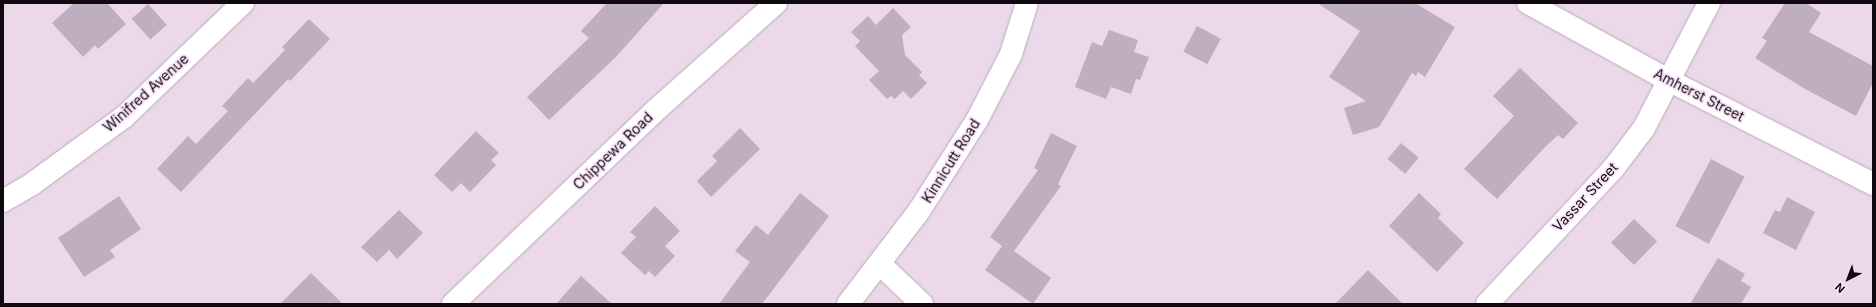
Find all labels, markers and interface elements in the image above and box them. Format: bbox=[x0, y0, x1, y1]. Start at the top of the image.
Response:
street label: Winifred Avenue bbox=[100, 50, 192, 136]
street label: Amherst Street bbox=[1651, 65, 1747, 125]
street label: Chippewa Road bbox=[570, 109, 656, 193]
street label: Kinnicutt Road bbox=[919, 116, 983, 206]
street label: Vassar Street bbox=[1549, 159, 1621, 235]
north arrow bbox=[1828, 259, 1868, 299]
text: N bbox=[1832, 280, 1848, 296]

